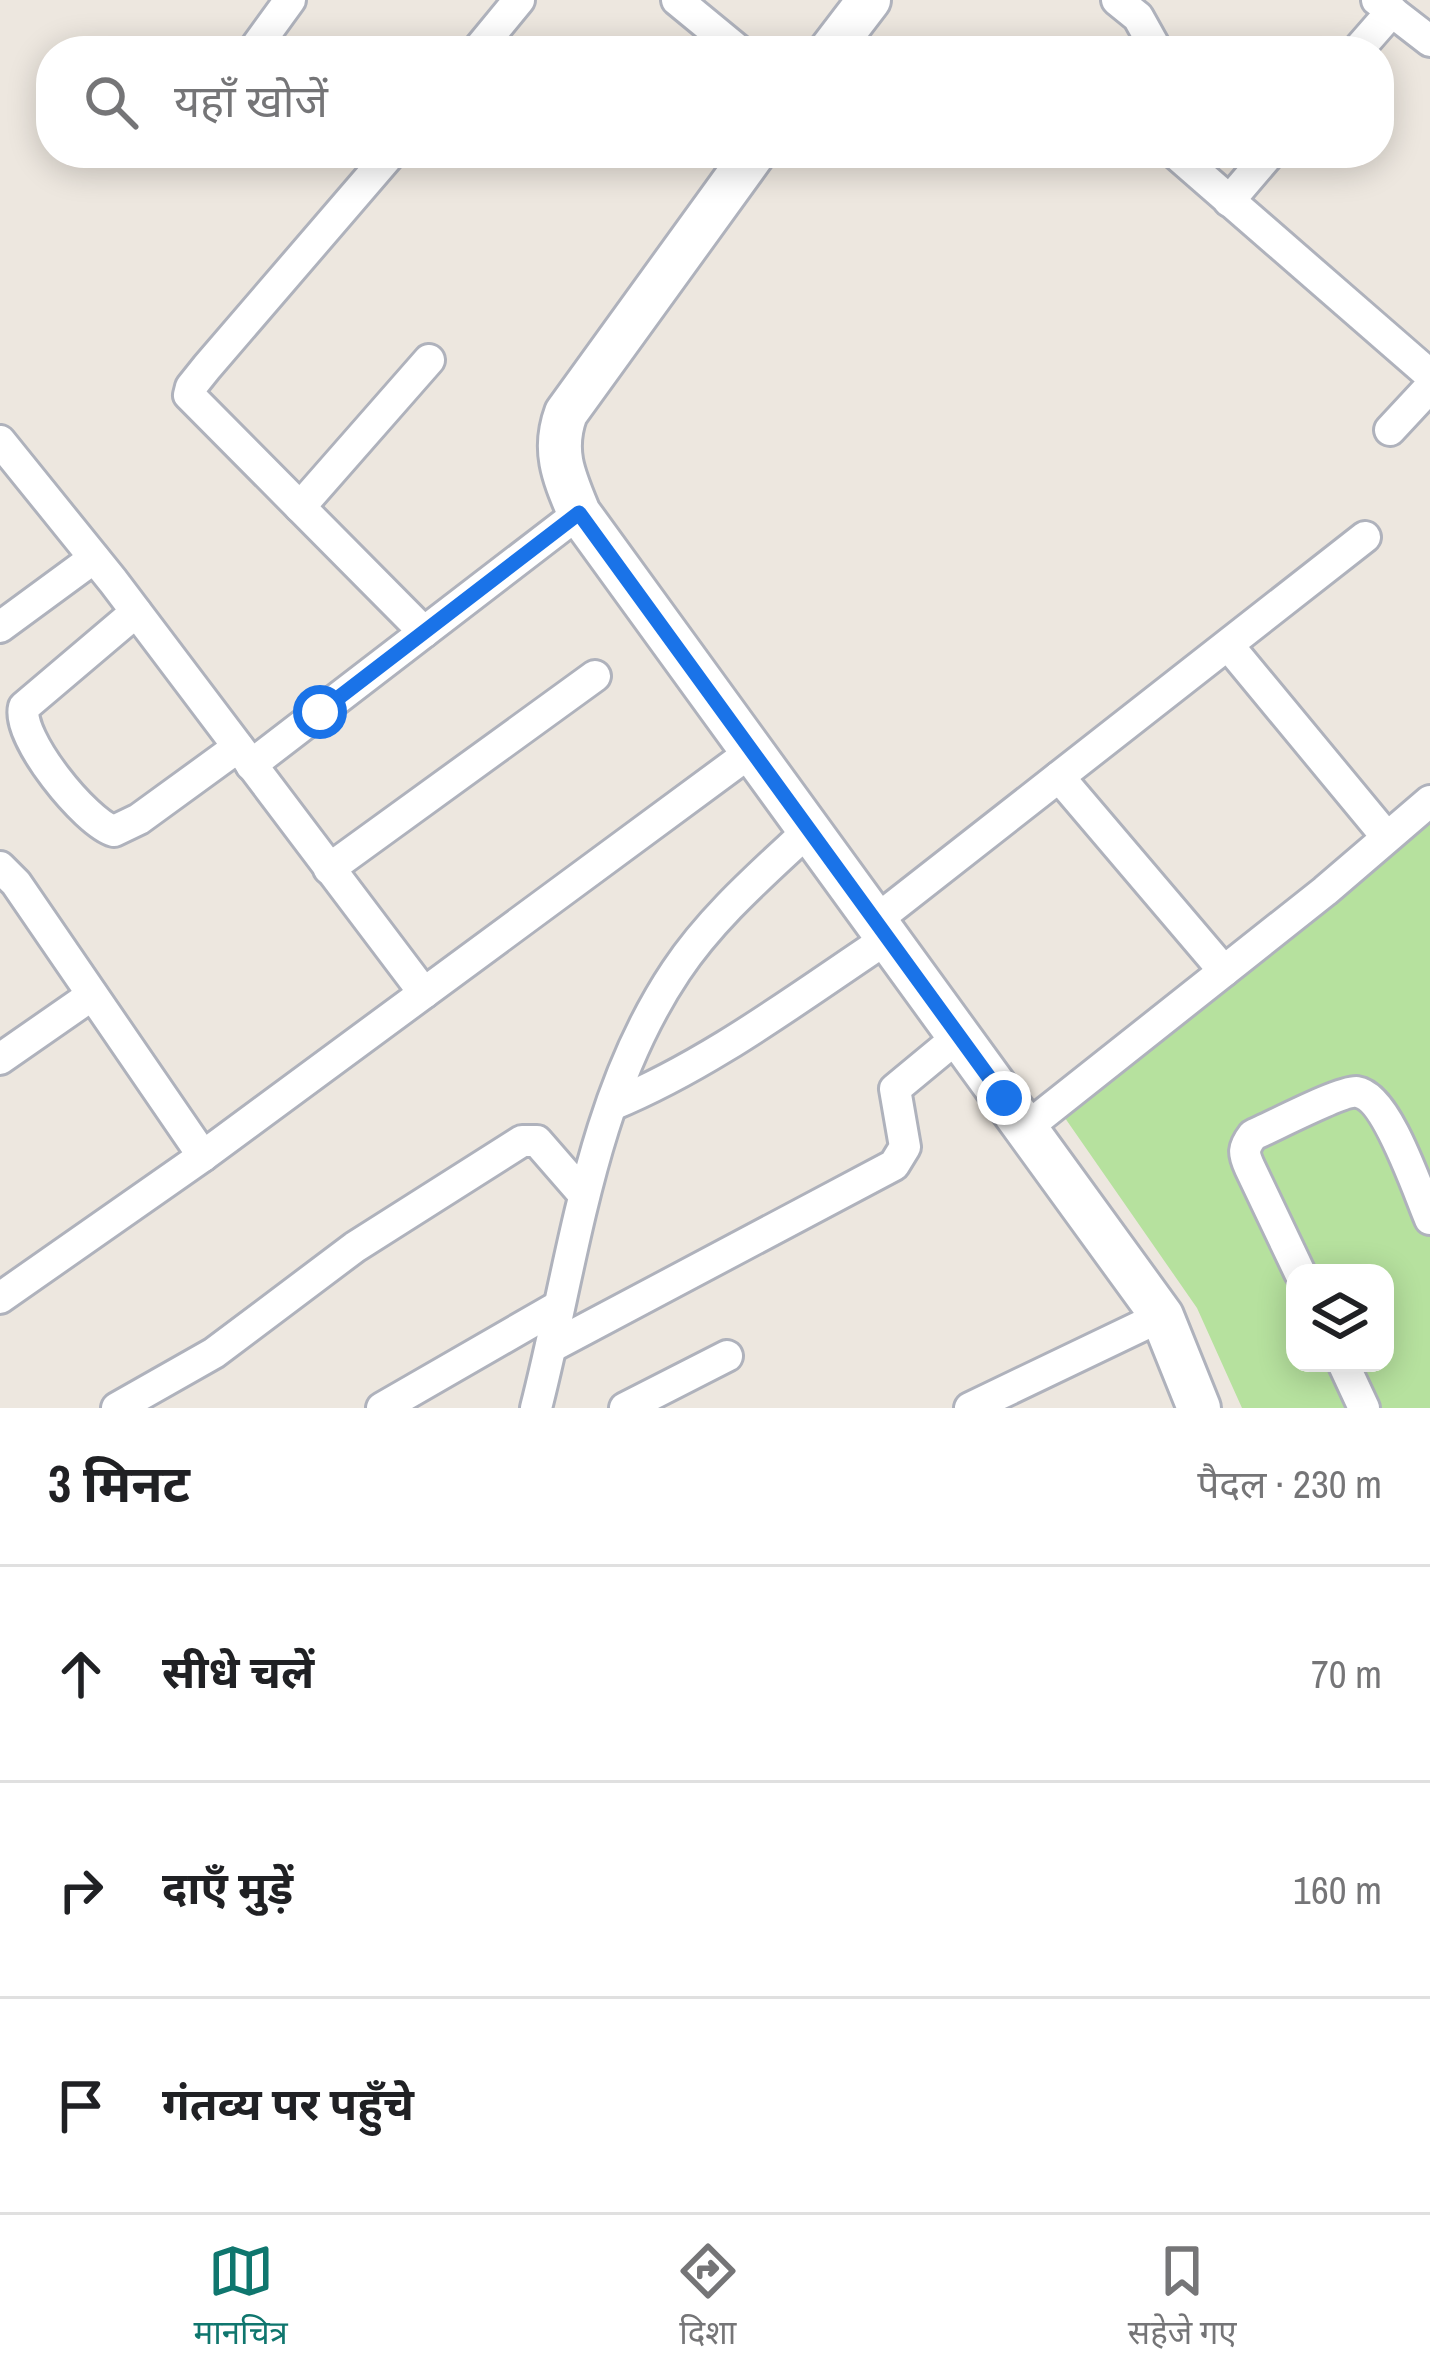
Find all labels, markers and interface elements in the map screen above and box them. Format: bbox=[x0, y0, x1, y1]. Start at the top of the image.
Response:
search box bbox=[36, 36, 1394, 168]
icon: search bbox=[78, 69, 144, 135]
text: यहाँ खोजें bbox=[174, 70, 328, 131]
route start bbox=[293, 685, 347, 739]
route end bbox=[977, 1071, 1031, 1125]
map controls bbox=[1286, 1264, 1394, 1372]
button: layers bbox=[1286, 1264, 1394, 1372]
text: 3 मिनट bbox=[48, 1449, 190, 1518]
text: पैदल · 230 m bbox=[1197, 1458, 1382, 1510]
icon: ahead bbox=[48, 1641, 114, 1707]
text: सीधे चलें bbox=[162, 1641, 314, 1702]
text: 70 m bbox=[1311, 1648, 1382, 1700]
icon: right bbox=[48, 1857, 114, 1923]
text: दाएँ मुड़ें bbox=[162, 1857, 293, 1918]
text: 160 m bbox=[1293, 1864, 1382, 1916]
icon: arrive bbox=[48, 2073, 114, 2139]
text: गंतव्य पर पहुँचे bbox=[162, 2073, 414, 2134]
tab: मानचित्र bbox=[194, 2238, 288, 2357]
tab: दिशा bbox=[675, 2238, 741, 2357]
tab: सहेजे गए bbox=[1128, 2238, 1237, 2357]

